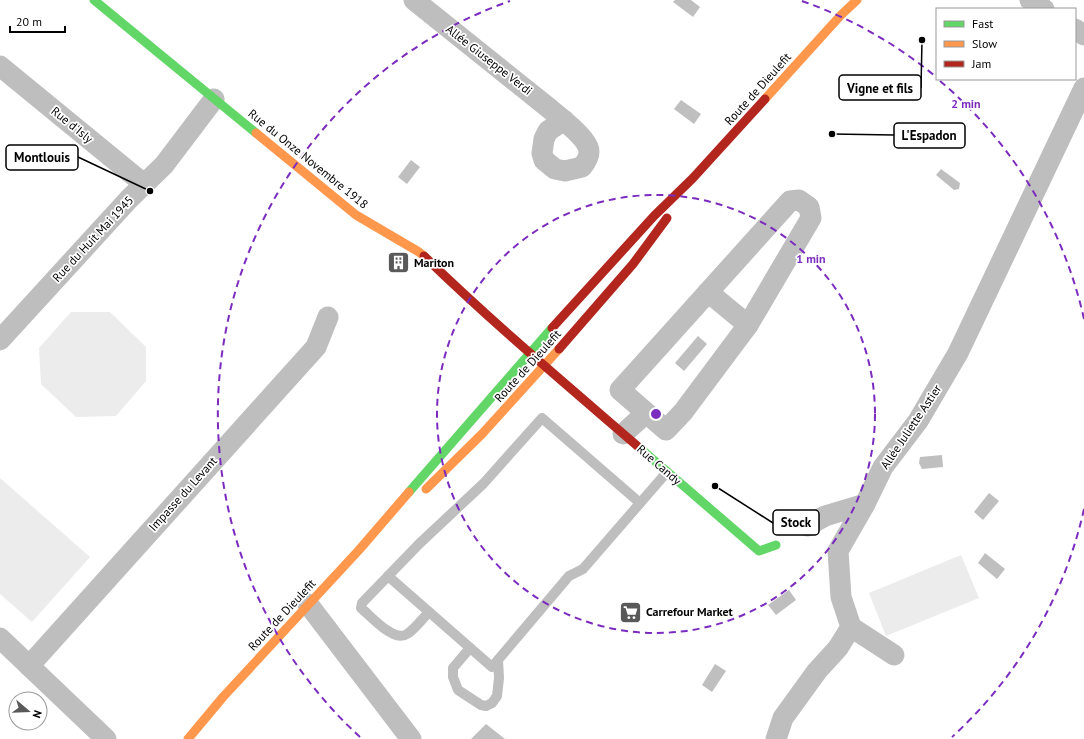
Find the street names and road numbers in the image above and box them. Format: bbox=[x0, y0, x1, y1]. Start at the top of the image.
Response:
street label: Allée Giuseppe Verdi bbox=[443, 21, 535, 98]
street label: Route de Dieulefit bbox=[721, 49, 794, 128]
street label: Rue d'Isly bbox=[48, 103, 97, 146]
street label: Rue du Onze Novembre 1918 bbox=[245, 106, 371, 212]
street label: Rue du Huit Mai 1945 bbox=[49, 193, 136, 285]
street label: Route de Dieulefit bbox=[491, 326, 564, 405]
street label: Allée Juliette Astier bbox=[877, 382, 944, 472]
street label: Rue Candy bbox=[634, 441, 685, 488]
street label: Impasse du Levant bbox=[145, 453, 220, 534]
street label: Route de Dieulefit bbox=[245, 576, 319, 654]

